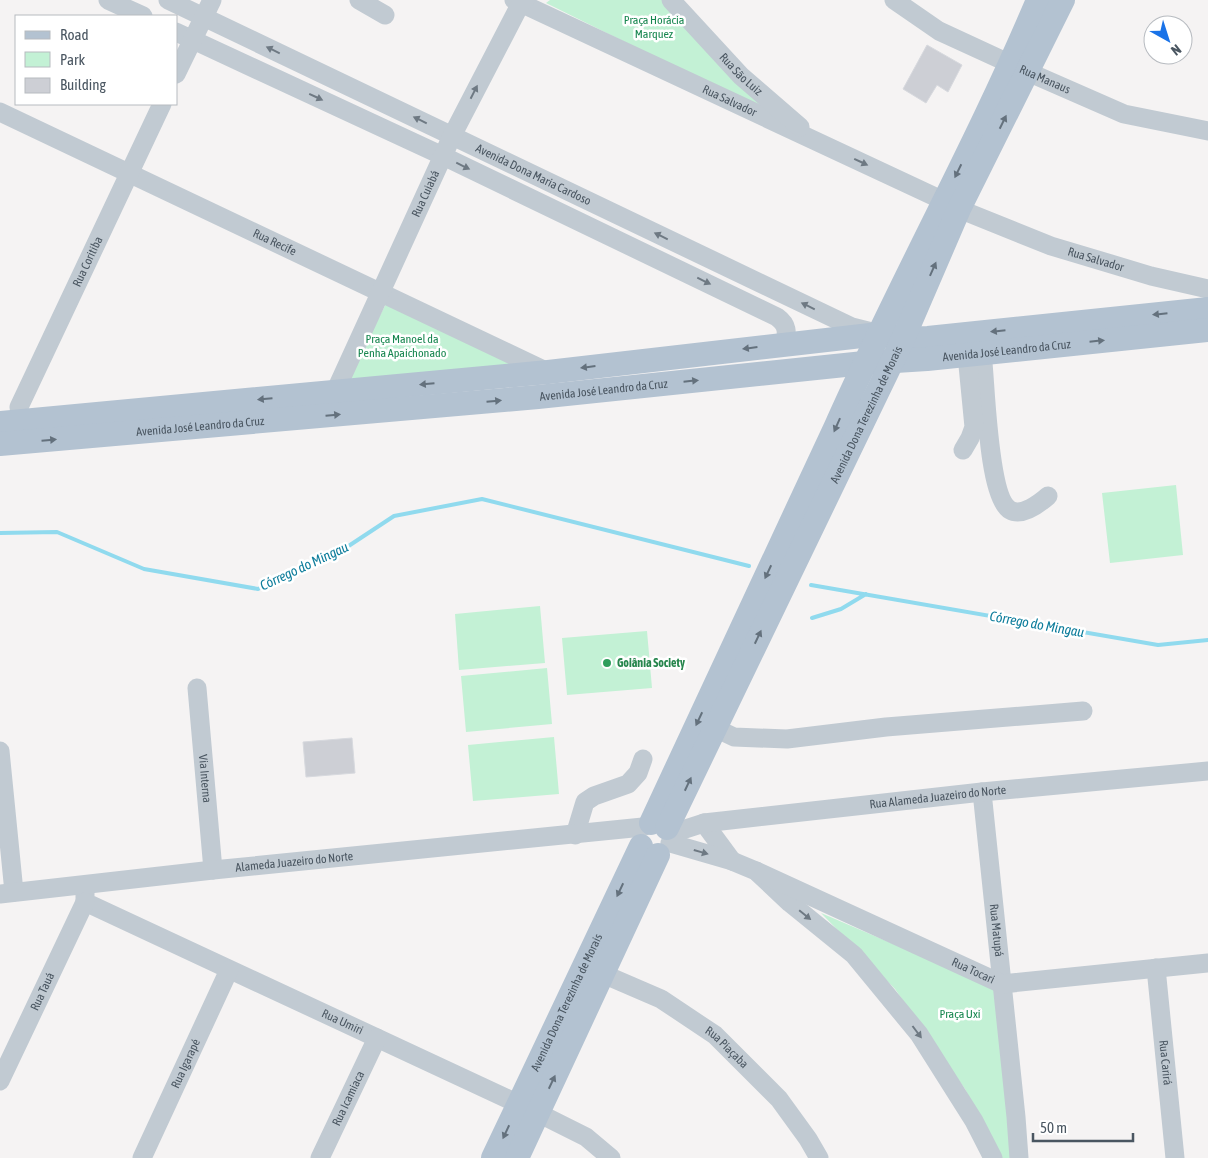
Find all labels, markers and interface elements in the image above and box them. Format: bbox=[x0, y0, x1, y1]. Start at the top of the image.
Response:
park label: Praça Horácia Marquez bbox=[624, 13, 684, 41]
legend bbox=[15, 15, 178, 105]
north arrow bbox=[1143, 15, 1193, 65]
text: Road bbox=[60, 26, 89, 43]
text: N bbox=[1168, 41, 1184, 59]
one-way arrow bbox=[266, 46, 280, 54]
street label: Rua São Luiz bbox=[716, 50, 766, 99]
text: Park bbox=[60, 51, 85, 68]
street label: Rua Manaus bbox=[1017, 62, 1072, 97]
text: Building bbox=[60, 76, 106, 93]
street label: Rua Salvador bbox=[700, 82, 759, 120]
one-way arrow bbox=[470, 85, 478, 100]
one-way arrow bbox=[309, 93, 323, 101]
one-way arrow bbox=[999, 115, 1007, 129]
one-way arrow bbox=[413, 116, 427, 124]
street label: Avenida Dona Maria Cardoso bbox=[473, 141, 594, 208]
one-way arrow bbox=[854, 159, 868, 167]
one-way arrow bbox=[456, 162, 470, 170]
one-way arrow bbox=[954, 164, 962, 178]
street label: Rua Cuiabá bbox=[409, 168, 442, 219]
street label: Rua Recife bbox=[251, 226, 299, 259]
one-way arrow bbox=[654, 231, 668, 239]
street label: Rua Coritiba bbox=[70, 234, 105, 289]
street label: Rua Salvador bbox=[1066, 244, 1126, 275]
one-way arrow bbox=[930, 262, 938, 276]
one-way arrow bbox=[697, 277, 711, 285]
one-way arrow bbox=[801, 301, 815, 309]
one-way arrow bbox=[1151, 310, 1167, 318]
one-way arrow bbox=[990, 327, 1006, 335]
park label: Praça Manoel da Penha Apaichonado bbox=[358, 332, 447, 360]
street label: Avenida José Leandro da Cruz bbox=[942, 337, 1072, 364]
one-way arrow bbox=[1089, 337, 1105, 345]
one-way arrow bbox=[741, 344, 757, 352]
street label: Avenida Dona Terezinha de Morais bbox=[827, 344, 906, 485]
one-way arrow bbox=[580, 363, 596, 371]
street label: Avenida José Leandro da Cruz bbox=[539, 376, 669, 404]
one-way arrow bbox=[683, 377, 699, 385]
one-way arrow bbox=[418, 380, 434, 388]
one-way arrow bbox=[257, 395, 273, 403]
one-way arrow bbox=[487, 397, 503, 405]
one-way arrow bbox=[325, 411, 341, 419]
street label: Avenida José Leandro da Cruz bbox=[136, 414, 266, 439]
one-way arrow bbox=[833, 418, 841, 432]
one-way arrow bbox=[41, 435, 57, 443]
water label: Córrego do Mingau bbox=[257, 538, 351, 593]
one-way arrow bbox=[764, 565, 772, 579]
water label: Córrego do Mingau bbox=[988, 608, 1086, 640]
one-way arrow bbox=[754, 630, 762, 644]
place label: Goiânia Society bbox=[617, 656, 685, 670]
marker: Goiânia Society bbox=[601, 657, 613, 669]
one-way arrow bbox=[695, 712, 704, 727]
street label: Via Interna bbox=[196, 754, 214, 803]
one-way arrow bbox=[684, 777, 692, 791]
street label: Rua Alameda Juazeiro do Norte bbox=[869, 783, 1007, 811]
one-way arrow bbox=[694, 848, 709, 856]
street label: Alameda Juazeiro do Norte bbox=[235, 849, 354, 875]
one-way arrow bbox=[615, 883, 624, 898]
street label: Rua Matupá bbox=[987, 903, 1006, 957]
one-way arrow bbox=[799, 910, 812, 921]
street label: Avenida Dona Terezinha de Morais bbox=[528, 932, 605, 1074]
street label: Rua Tocari bbox=[950, 955, 997, 987]
street label: Rua Tauá bbox=[27, 970, 57, 1013]
street label: Rua Umiri bbox=[320, 1006, 365, 1038]
park label: Praça Uxi bbox=[939, 1007, 981, 1021]
street label: Rua Piaçaba bbox=[703, 1023, 751, 1071]
one-way arrow bbox=[912, 1025, 922, 1039]
street label: Rua Igarapé bbox=[168, 1037, 203, 1090]
street label: Rua Carirá bbox=[1156, 1039, 1175, 1086]
street label: Rua Icamiaca bbox=[329, 1069, 367, 1128]
one-way arrow bbox=[549, 1075, 557, 1089]
scale bar bbox=[1033, 1110, 1133, 1142]
text: 50 m bbox=[1040, 1119, 1067, 1136]
one-way arrow bbox=[501, 1125, 509, 1139]

